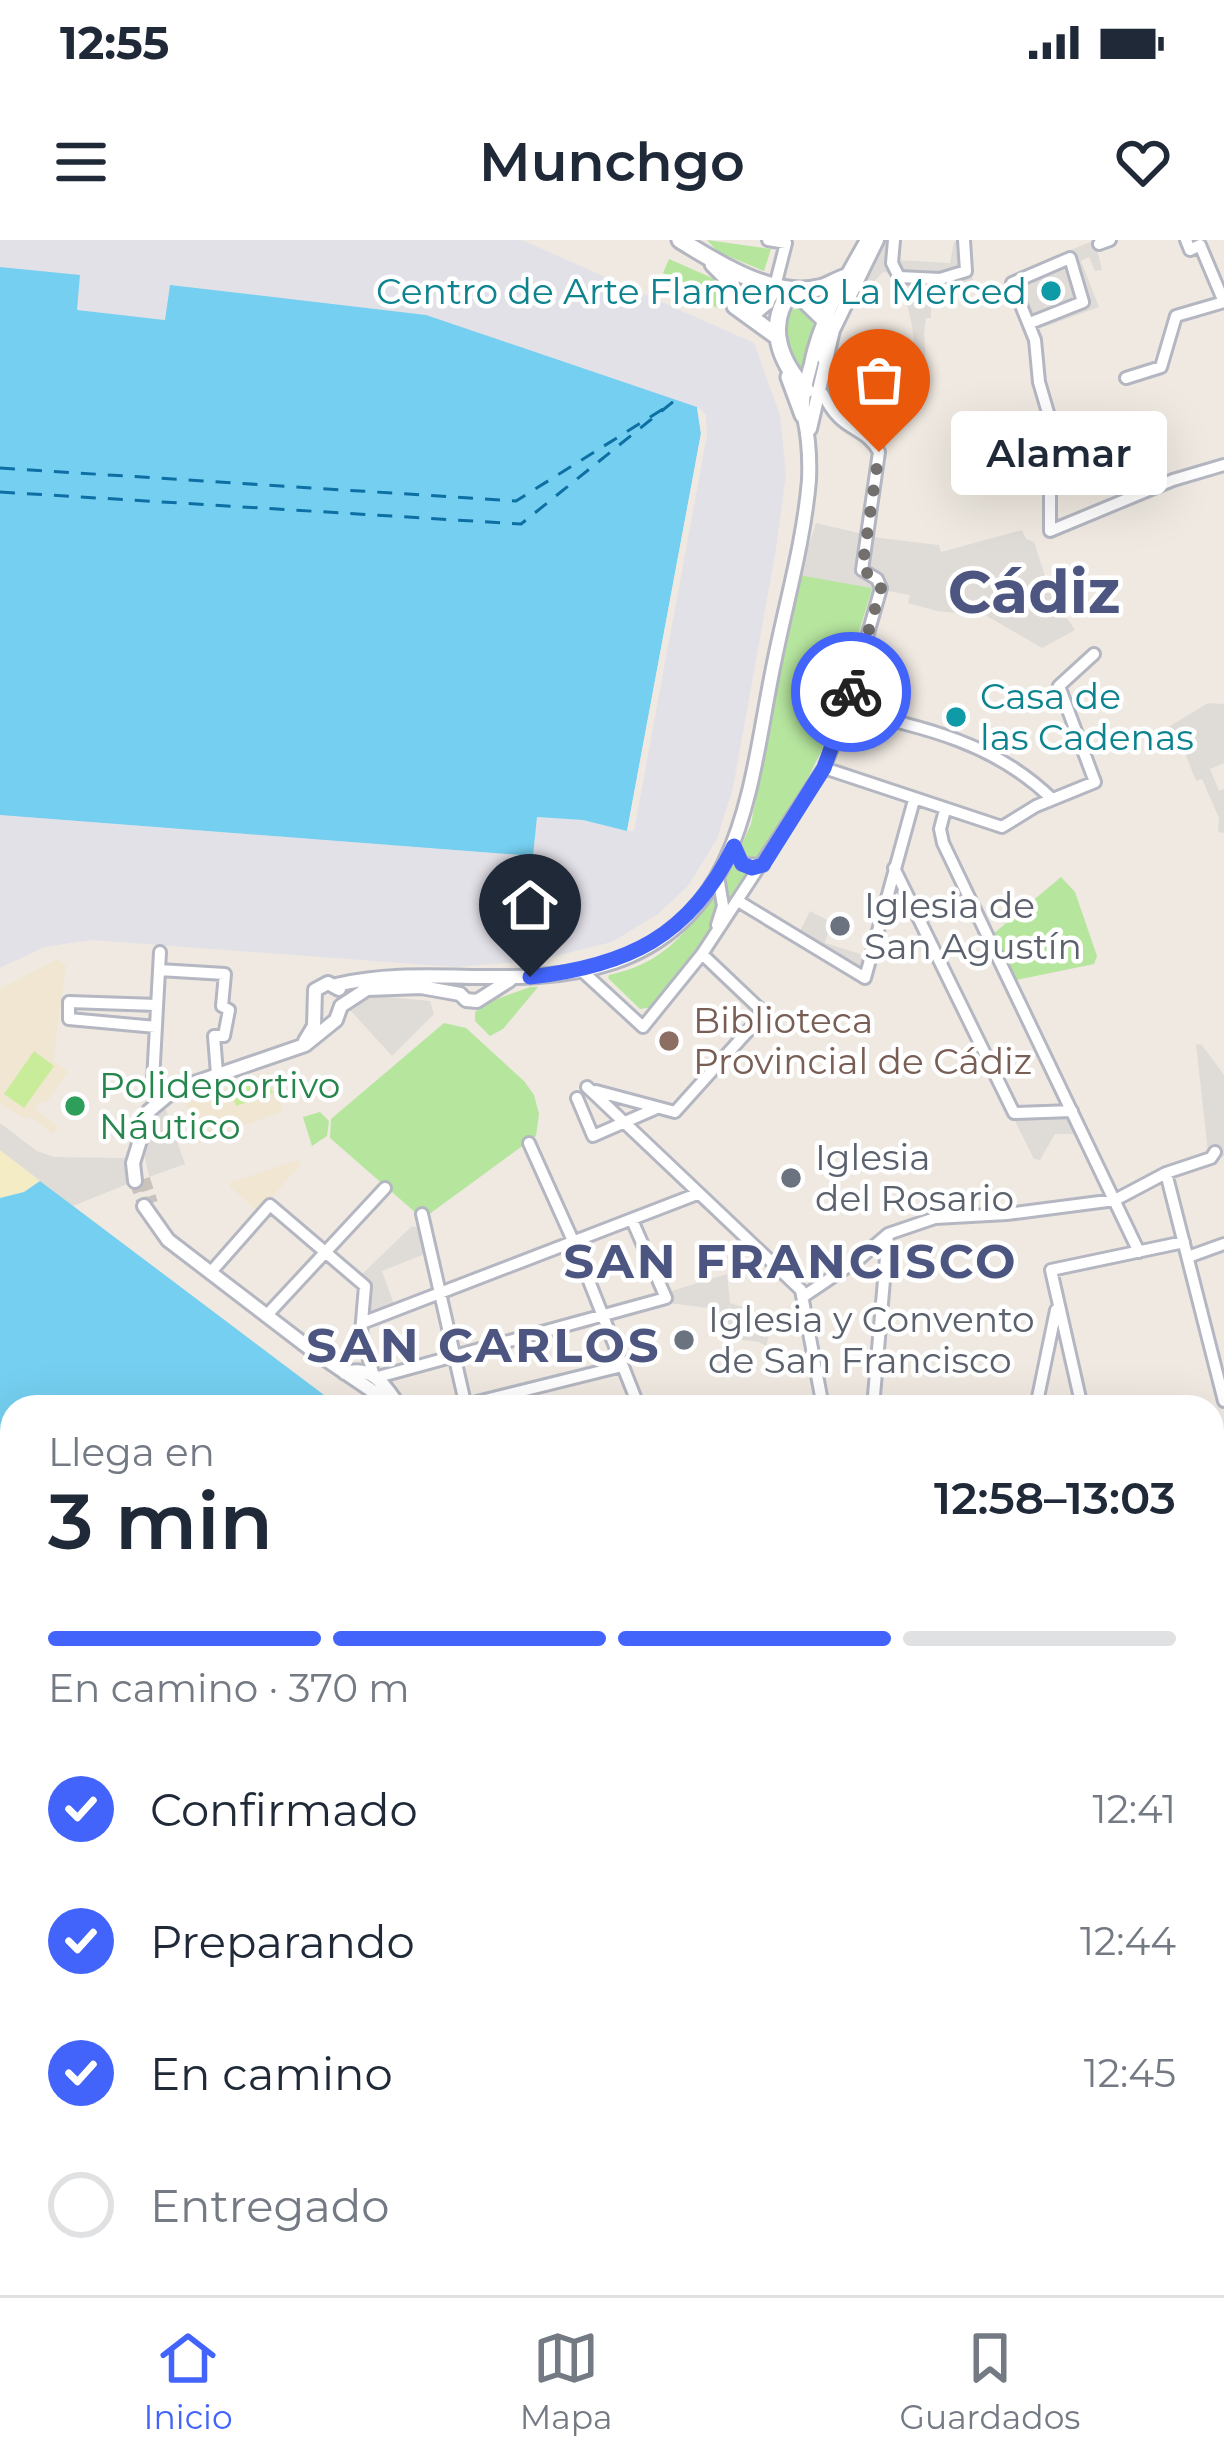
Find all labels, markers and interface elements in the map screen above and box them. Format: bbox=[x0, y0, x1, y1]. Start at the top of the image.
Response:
text: 12:55 bbox=[60, 15, 169, 70]
icon: menu bbox=[48, 129, 114, 195]
text: Munchgo bbox=[479, 129, 745, 195]
icon: heart bbox=[1110, 129, 1176, 195]
place label: Centro de Arte Flamenco La Merced bbox=[376, 269, 1027, 313]
marker: Centro de Arte Flamenco La Merced bbox=[1038, 278, 1064, 304]
pin bbox=[828, 329, 930, 452]
icon: bag bbox=[846, 347, 912, 413]
callout: Alamar bbox=[951, 410, 1167, 494]
text: Alamar bbox=[986, 429, 1132, 477]
district label: Cádiz bbox=[948, 555, 1120, 628]
courier bbox=[791, 632, 911, 752]
icon: bike bbox=[818, 659, 884, 725]
place label: Casa de las Cadenas bbox=[980, 674, 1194, 759]
marker: Casa de las Cadenas bbox=[943, 704, 969, 730]
pin bbox=[479, 854, 581, 977]
icon: home bbox=[497, 872, 563, 938]
place label: Iglesia de San Agustín bbox=[864, 883, 1082, 968]
marker: Iglesia de San Agustín bbox=[827, 913, 853, 939]
place label: Biblioteca Provincial de Cádiz bbox=[693, 998, 1032, 1083]
marker: Biblioteca Provincial de Cádiz bbox=[656, 1028, 682, 1054]
place label: Polideportivo Náutico bbox=[99, 1063, 340, 1148]
marker: Polideportivo Náutico bbox=[62, 1093, 88, 1119]
place label: Iglesia del Rosario bbox=[815, 1135, 1014, 1220]
marker: Iglesia del Rosario bbox=[778, 1165, 804, 1191]
district label: SAN FRANCISCO bbox=[563, 1232, 1019, 1290]
place label: Iglesia y Convento de San Francisco bbox=[708, 1297, 1035, 1382]
district label: SAN CARLOS bbox=[306, 1316, 662, 1374]
marker: Iglesia y Convento de San Francisco bbox=[671, 1327, 697, 1353]
text: Llega en bbox=[48, 1428, 215, 1476]
text: 12:58–13:03 bbox=[934, 1470, 1176, 1525]
text: 3 min bbox=[48, 1473, 273, 1569]
text: En camino · 370 m bbox=[48, 1664, 410, 1712]
icon: check bbox=[48, 1776, 114, 1842]
text: Confirmado bbox=[150, 1782, 418, 1837]
text: 12:41 bbox=[1093, 1785, 1176, 1833]
icon: check bbox=[48, 1908, 114, 1974]
text: Preparando bbox=[150, 1914, 415, 1969]
text: 12:44 bbox=[1080, 1917, 1176, 1965]
icon: check bbox=[48, 2040, 114, 2106]
text: En camino bbox=[150, 2046, 393, 2101]
text: 12:45 bbox=[1084, 2049, 1176, 2097]
text: Entregado bbox=[150, 2178, 390, 2233]
tab: Inicio bbox=[144, 2325, 233, 2437]
tab: Mapa bbox=[520, 2325, 612, 2437]
tab: Guardados bbox=[899, 2325, 1080, 2437]

